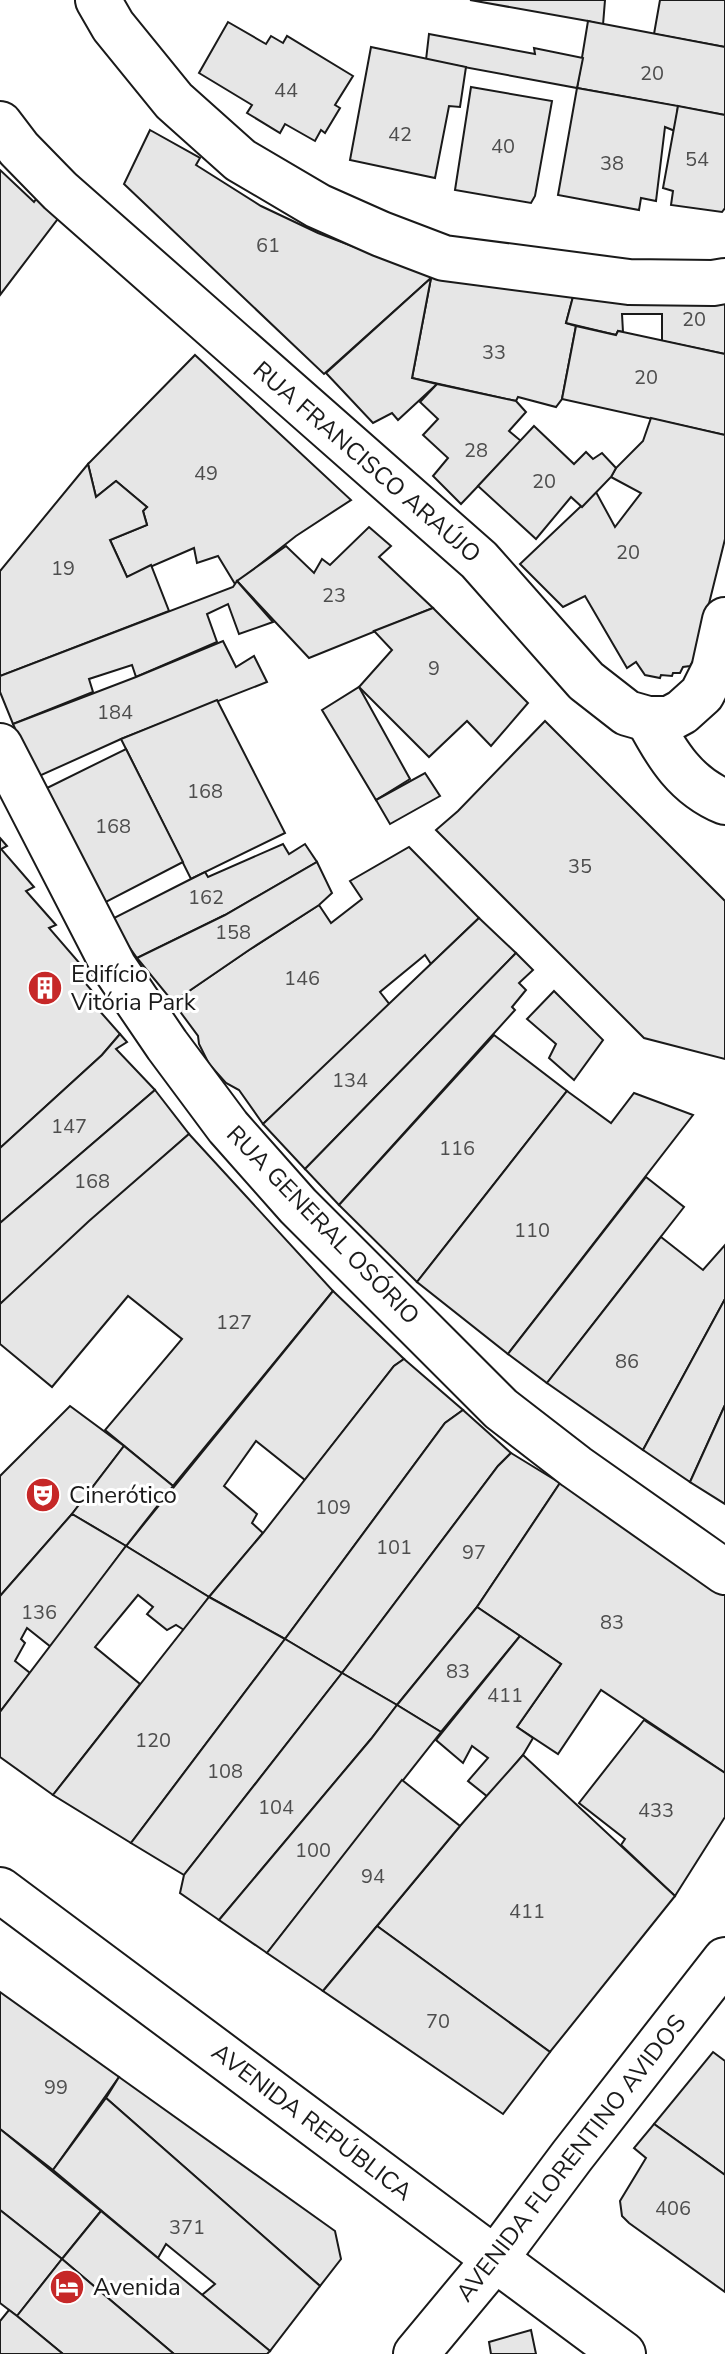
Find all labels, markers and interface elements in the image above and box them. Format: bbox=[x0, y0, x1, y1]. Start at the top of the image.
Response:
house number: 20 bbox=[640, 60, 664, 87]
house number: 44 bbox=[274, 77, 298, 104]
house number: 42 bbox=[388, 121, 412, 148]
house number: 40 bbox=[491, 133, 515, 160]
house number: 54 bbox=[685, 146, 709, 173]
house number: 38 bbox=[600, 150, 624, 177]
house number: 61 bbox=[256, 232, 280, 259]
house number: 20 bbox=[682, 306, 706, 333]
house number: 33 bbox=[482, 339, 506, 366]
street label: RUA FRANCISCO ARAÚJO bbox=[246, 354, 488, 570]
house number: 20 bbox=[634, 364, 658, 391]
house number: 28 bbox=[464, 437, 488, 464]
house number: 49 bbox=[194, 460, 218, 487]
house number: 20 bbox=[532, 468, 556, 495]
house number: 20 bbox=[616, 539, 640, 566]
house number: 19 bbox=[51, 555, 75, 582]
house number: 23 bbox=[322, 582, 346, 609]
house number: 9 bbox=[428, 655, 440, 682]
house number: 184 bbox=[97, 699, 133, 726]
house number: 168 bbox=[187, 778, 223, 805]
house number: 168 bbox=[95, 813, 131, 840]
house number: 35 bbox=[568, 853, 592, 880]
house number: 162 bbox=[188, 884, 224, 911]
house number: 158 bbox=[215, 919, 251, 946]
place label: Edifício Vitória Park bbox=[70, 958, 197, 1018]
house number: 146 bbox=[284, 965, 320, 992]
building icon: Edifício Vitória Park bbox=[26, 969, 64, 1007]
house number: 134 bbox=[332, 1067, 368, 1094]
house number: 147 bbox=[51, 1113, 87, 1140]
street label: RUA GENERAL OSÓRIO bbox=[219, 1119, 427, 1331]
house number: 116 bbox=[439, 1135, 475, 1162]
house number: 168 bbox=[74, 1168, 110, 1195]
house number: 110 bbox=[514, 1217, 550, 1244]
house number: 127 bbox=[216, 1309, 252, 1336]
house number: 86 bbox=[615, 1348, 639, 1375]
theatre icon: Cinerótico bbox=[24, 1476, 62, 1514]
place label: Cinerótico bbox=[69, 1479, 177, 1511]
house number: 109 bbox=[315, 1494, 351, 1521]
house number: 101 bbox=[376, 1534, 412, 1561]
house number: 97 bbox=[462, 1539, 486, 1566]
house number: 136 bbox=[21, 1599, 57, 1626]
house number: 83 bbox=[600, 1609, 624, 1636]
house number: 83 bbox=[446, 1658, 470, 1685]
house number: 411 bbox=[487, 1682, 523, 1709]
house number: 120 bbox=[135, 1727, 171, 1754]
house number: 108 bbox=[207, 1758, 243, 1785]
house number: 104 bbox=[258, 1794, 294, 1821]
house number: 433 bbox=[638, 1797, 674, 1824]
house number: 100 bbox=[295, 1837, 331, 1864]
house number: 94 bbox=[361, 1863, 385, 1890]
house number: 411 bbox=[509, 1898, 545, 1925]
house number: 70 bbox=[426, 2008, 450, 2035]
street label: AVENIDA FLORENTINO AVIDOS bbox=[449, 2008, 693, 2308]
street label: AVENIDA REPÚBLICA bbox=[205, 2036, 419, 2208]
house number: 99 bbox=[44, 2074, 68, 2101]
house number: 406 bbox=[655, 2195, 691, 2222]
house number: 371 bbox=[169, 2214, 205, 2241]
hotel icon: Avenida bbox=[48, 2268, 86, 2306]
place label: Avenida bbox=[93, 2271, 181, 2303]

